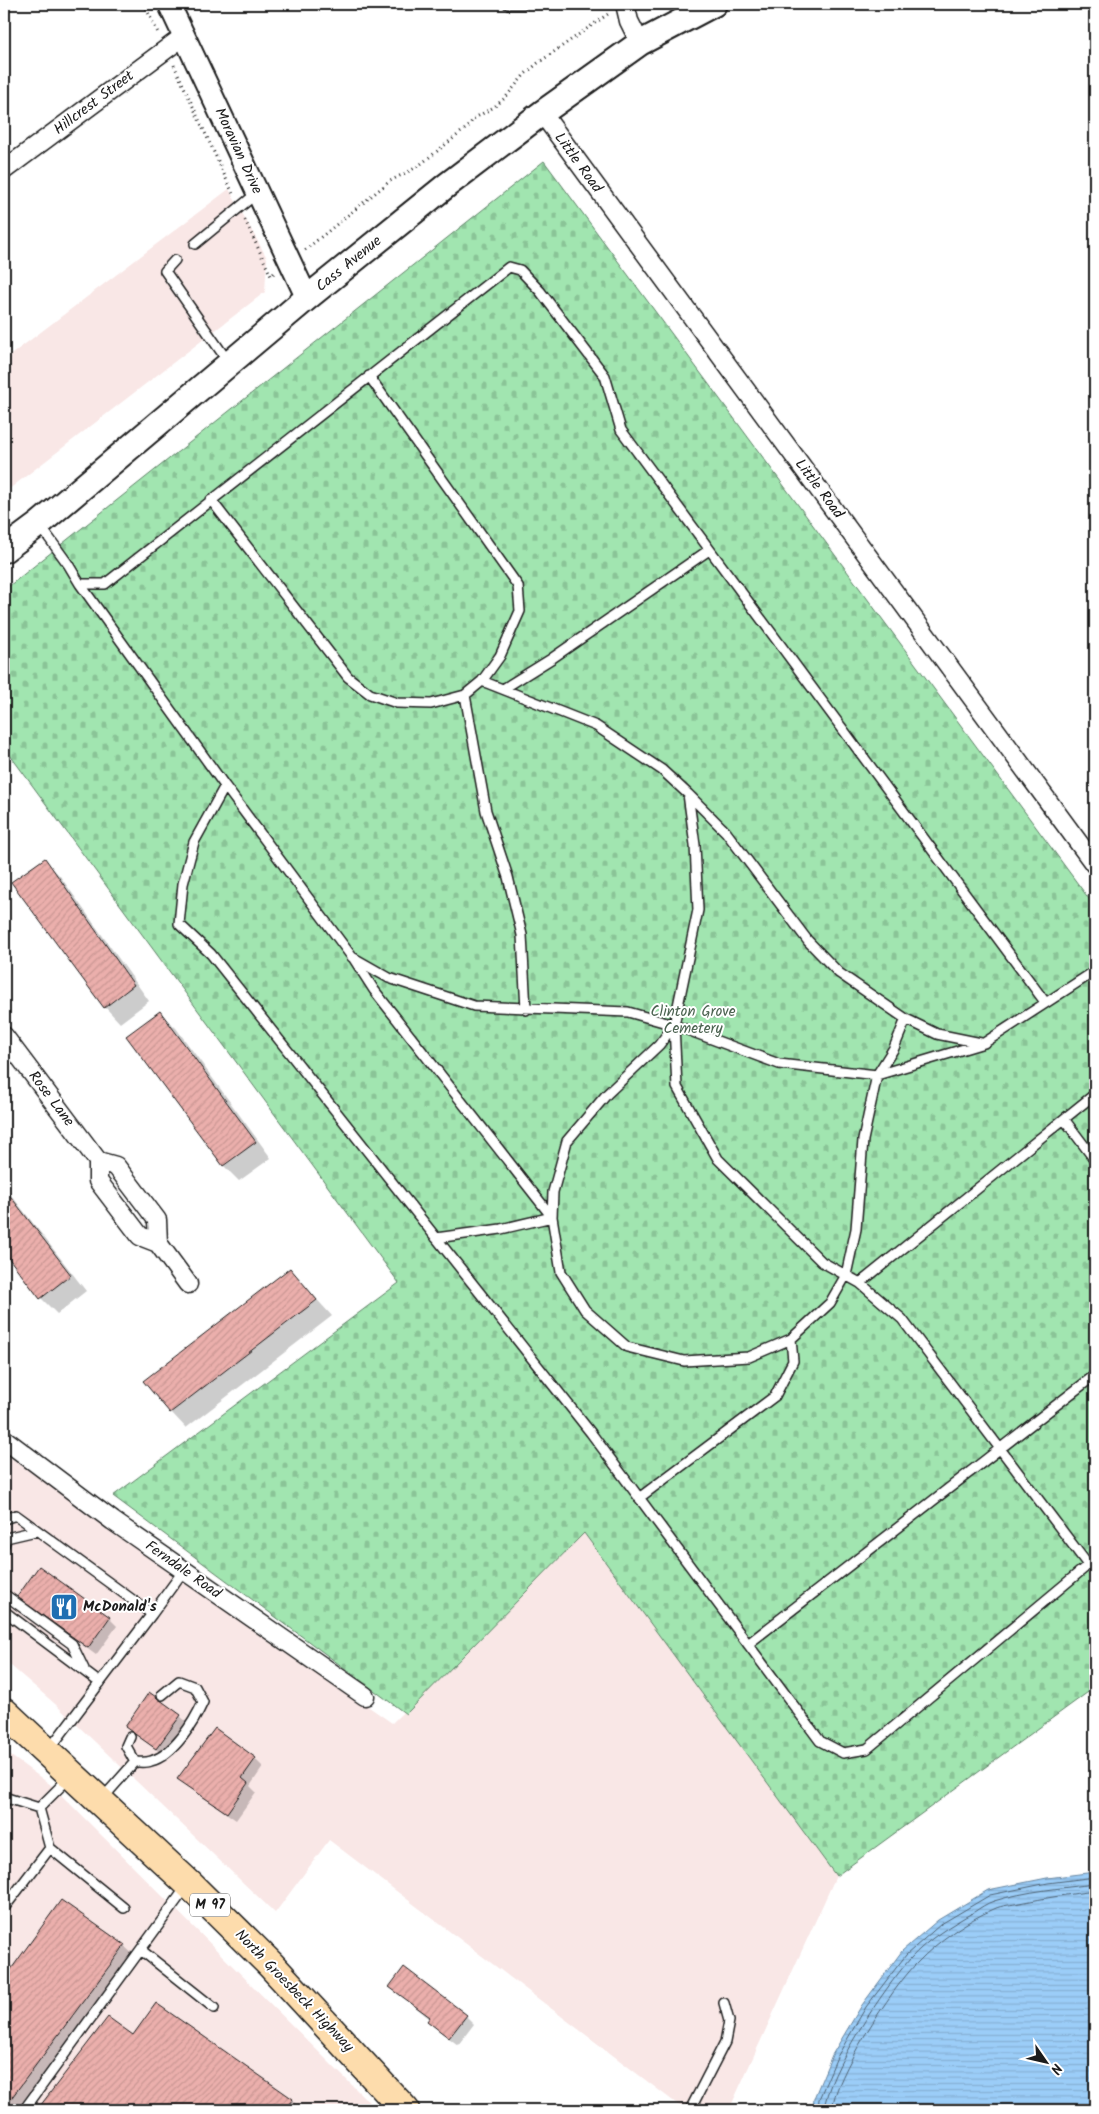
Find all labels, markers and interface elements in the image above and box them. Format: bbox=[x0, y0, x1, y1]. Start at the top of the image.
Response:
street label: Hillcrest Street bbox=[49, 65, 140, 141]
street label: Moravian Drive bbox=[207, 104, 269, 198]
street label: Little Road bbox=[548, 128, 609, 199]
street label: Cass Avenue bbox=[311, 230, 387, 298]
street label: Little Road bbox=[788, 454, 850, 525]
park label: Clinton Grove Cemetery bbox=[651, 1000, 736, 1041]
street label: Rose Lane bbox=[22, 1066, 80, 1132]
street label: Ferndale Road bbox=[140, 1535, 227, 1606]
restaurant icon: McDonald's bbox=[49, 1592, 79, 1622]
place label: McDonald's bbox=[83, 1595, 157, 1619]
road number: M 97 bbox=[190, 1894, 230, 1916]
street label: North Groesbeck Highway bbox=[229, 1924, 360, 2059]
north arrow bbox=[1022, 2036, 1072, 2086]
text: N bbox=[1044, 2059, 1068, 2079]

